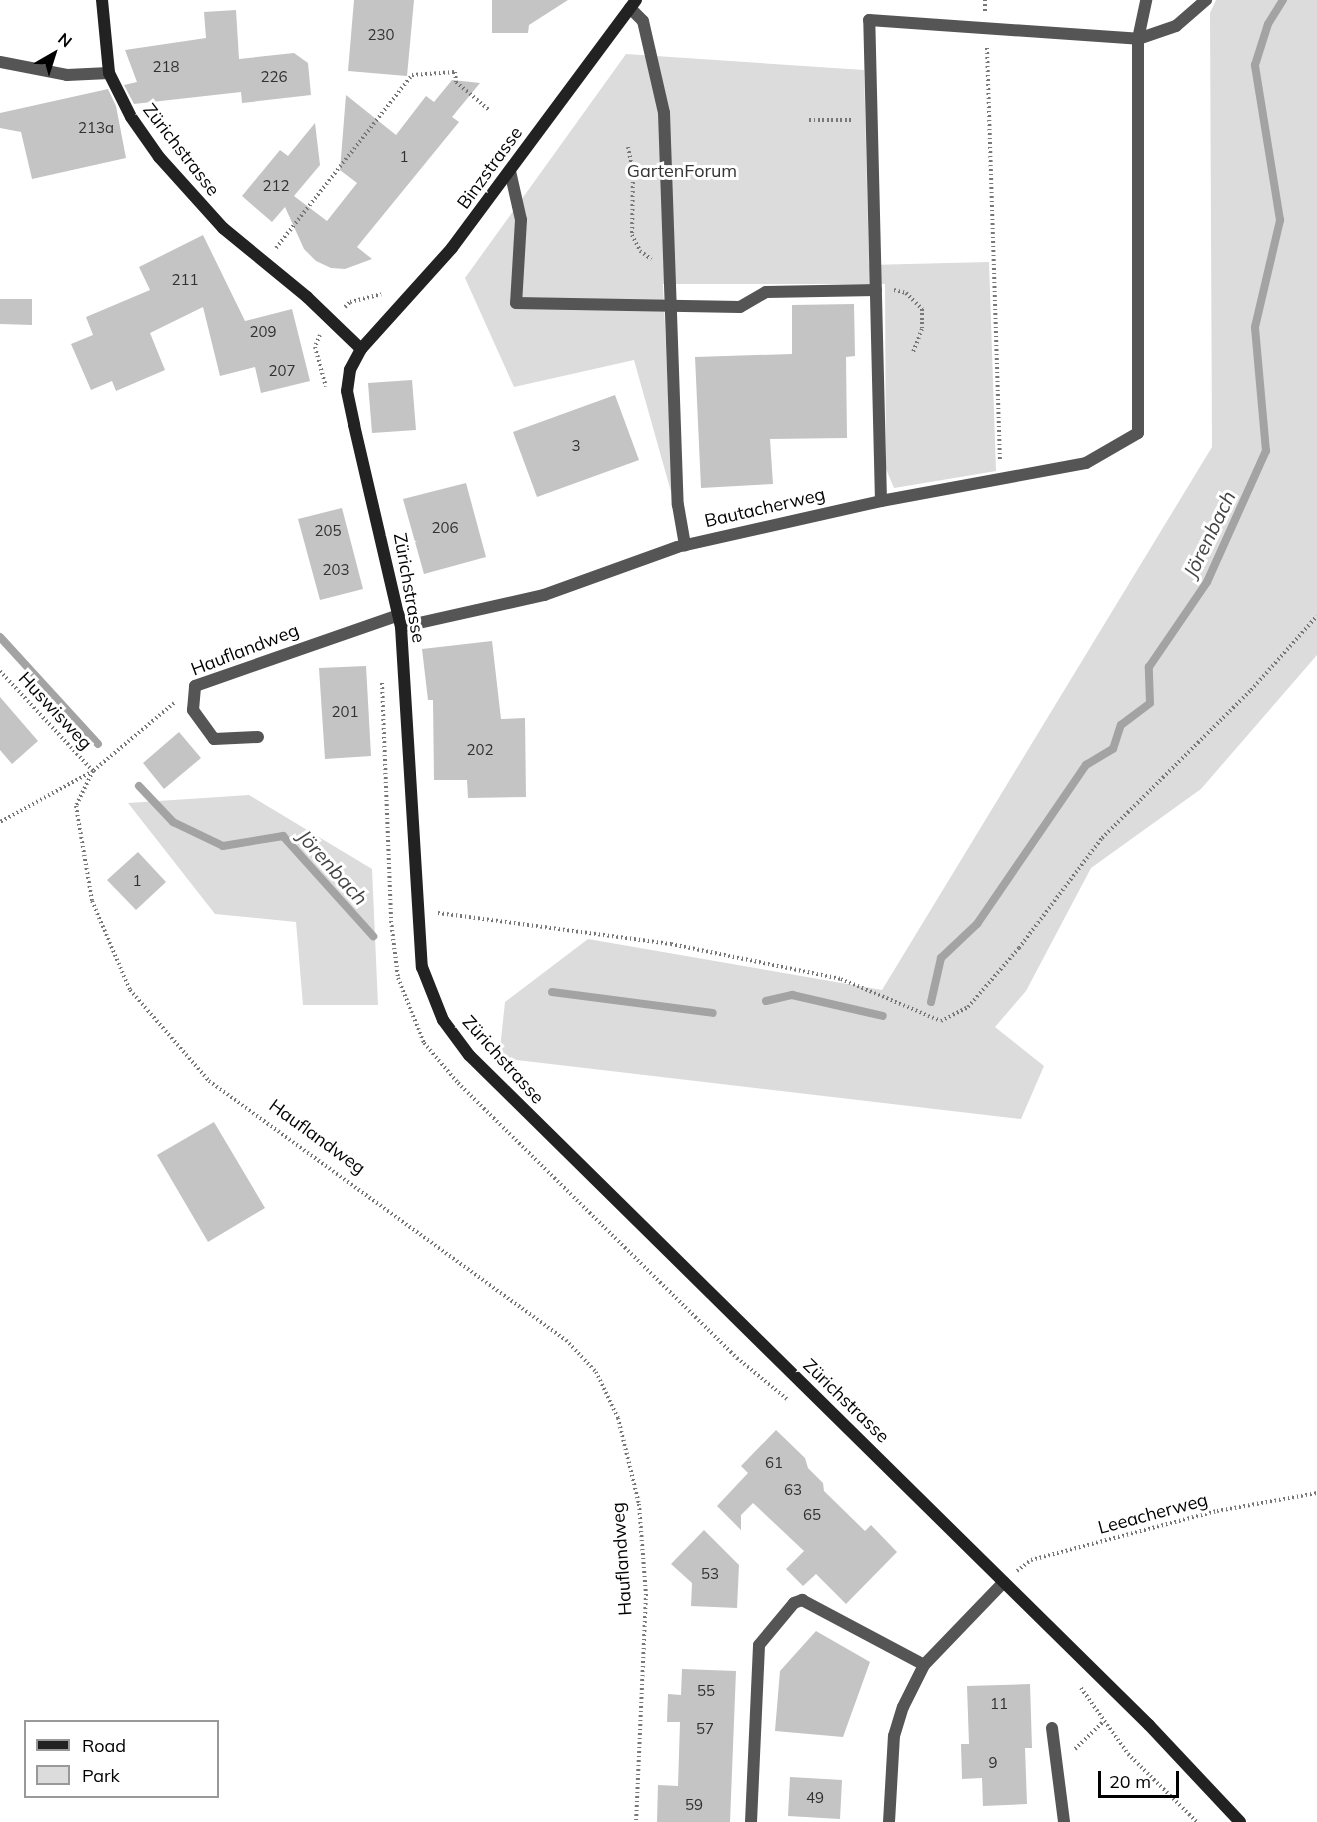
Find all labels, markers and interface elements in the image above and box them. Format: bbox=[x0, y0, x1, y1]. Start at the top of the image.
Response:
north arrow bbox=[24, 24, 84, 84]
house number: 230 bbox=[368, 26, 394, 44]
text: N bbox=[54, 28, 76, 52]
house number: 218 bbox=[153, 58, 179, 76]
house number: 226 bbox=[261, 68, 287, 86]
street label: Zürichstrasse bbox=[138, 100, 224, 200]
house number: 213a bbox=[78, 119, 114, 137]
street label: Binzstrasse bbox=[453, 123, 527, 213]
house number: 1 bbox=[400, 148, 408, 166]
park label: GartenForum bbox=[627, 160, 737, 182]
house number: 212 bbox=[263, 177, 289, 195]
house number: 211 bbox=[172, 271, 198, 289]
house number: 209 bbox=[250, 323, 276, 341]
house number: 207 bbox=[269, 362, 295, 380]
house number: 3 bbox=[572, 437, 580, 455]
street label: Bautacherweg bbox=[703, 484, 827, 532]
water label: Jörenbach bbox=[1178, 487, 1240, 581]
house number: 206 bbox=[432, 519, 458, 537]
house number: 205 bbox=[315, 522, 341, 540]
street label: Zürichstrasse bbox=[389, 531, 429, 645]
house number: 203 bbox=[323, 561, 349, 579]
street label: Hauflandweg bbox=[188, 620, 302, 680]
street label: Huswisweg bbox=[14, 668, 96, 754]
house number: 201 bbox=[332, 703, 358, 721]
house number: 202 bbox=[467, 741, 493, 759]
water label: Jörenbach bbox=[293, 824, 373, 910]
house number: 1 bbox=[133, 872, 141, 890]
street label: Zürichstrasse bbox=[458, 1011, 548, 1109]
street label: Hauflandweg bbox=[265, 1095, 369, 1179]
street label: Zürichstrasse bbox=[798, 1355, 894, 1447]
house number: 61 bbox=[765, 1454, 783, 1472]
house number: 63 bbox=[784, 1481, 802, 1499]
street label: Leeacherweg bbox=[1096, 1489, 1210, 1539]
street label: Hauflandweg bbox=[607, 1502, 637, 1616]
house number: 65 bbox=[803, 1506, 821, 1524]
house number: 53 bbox=[701, 1565, 719, 1583]
house number: 55 bbox=[697, 1682, 715, 1700]
house number: 11 bbox=[990, 1695, 1008, 1713]
legend bbox=[24, 1720, 219, 1798]
house number: 57 bbox=[696, 1720, 714, 1738]
text: Road bbox=[82, 1734, 126, 1757]
house number: 9 bbox=[989, 1754, 997, 1772]
scale bar bbox=[1101, 1759, 1182, 1797]
text: Park bbox=[82, 1764, 120, 1787]
text: 20 m bbox=[1109, 1770, 1151, 1793]
house number: 49 bbox=[806, 1789, 824, 1807]
house number: 59 bbox=[685, 1796, 703, 1814]

